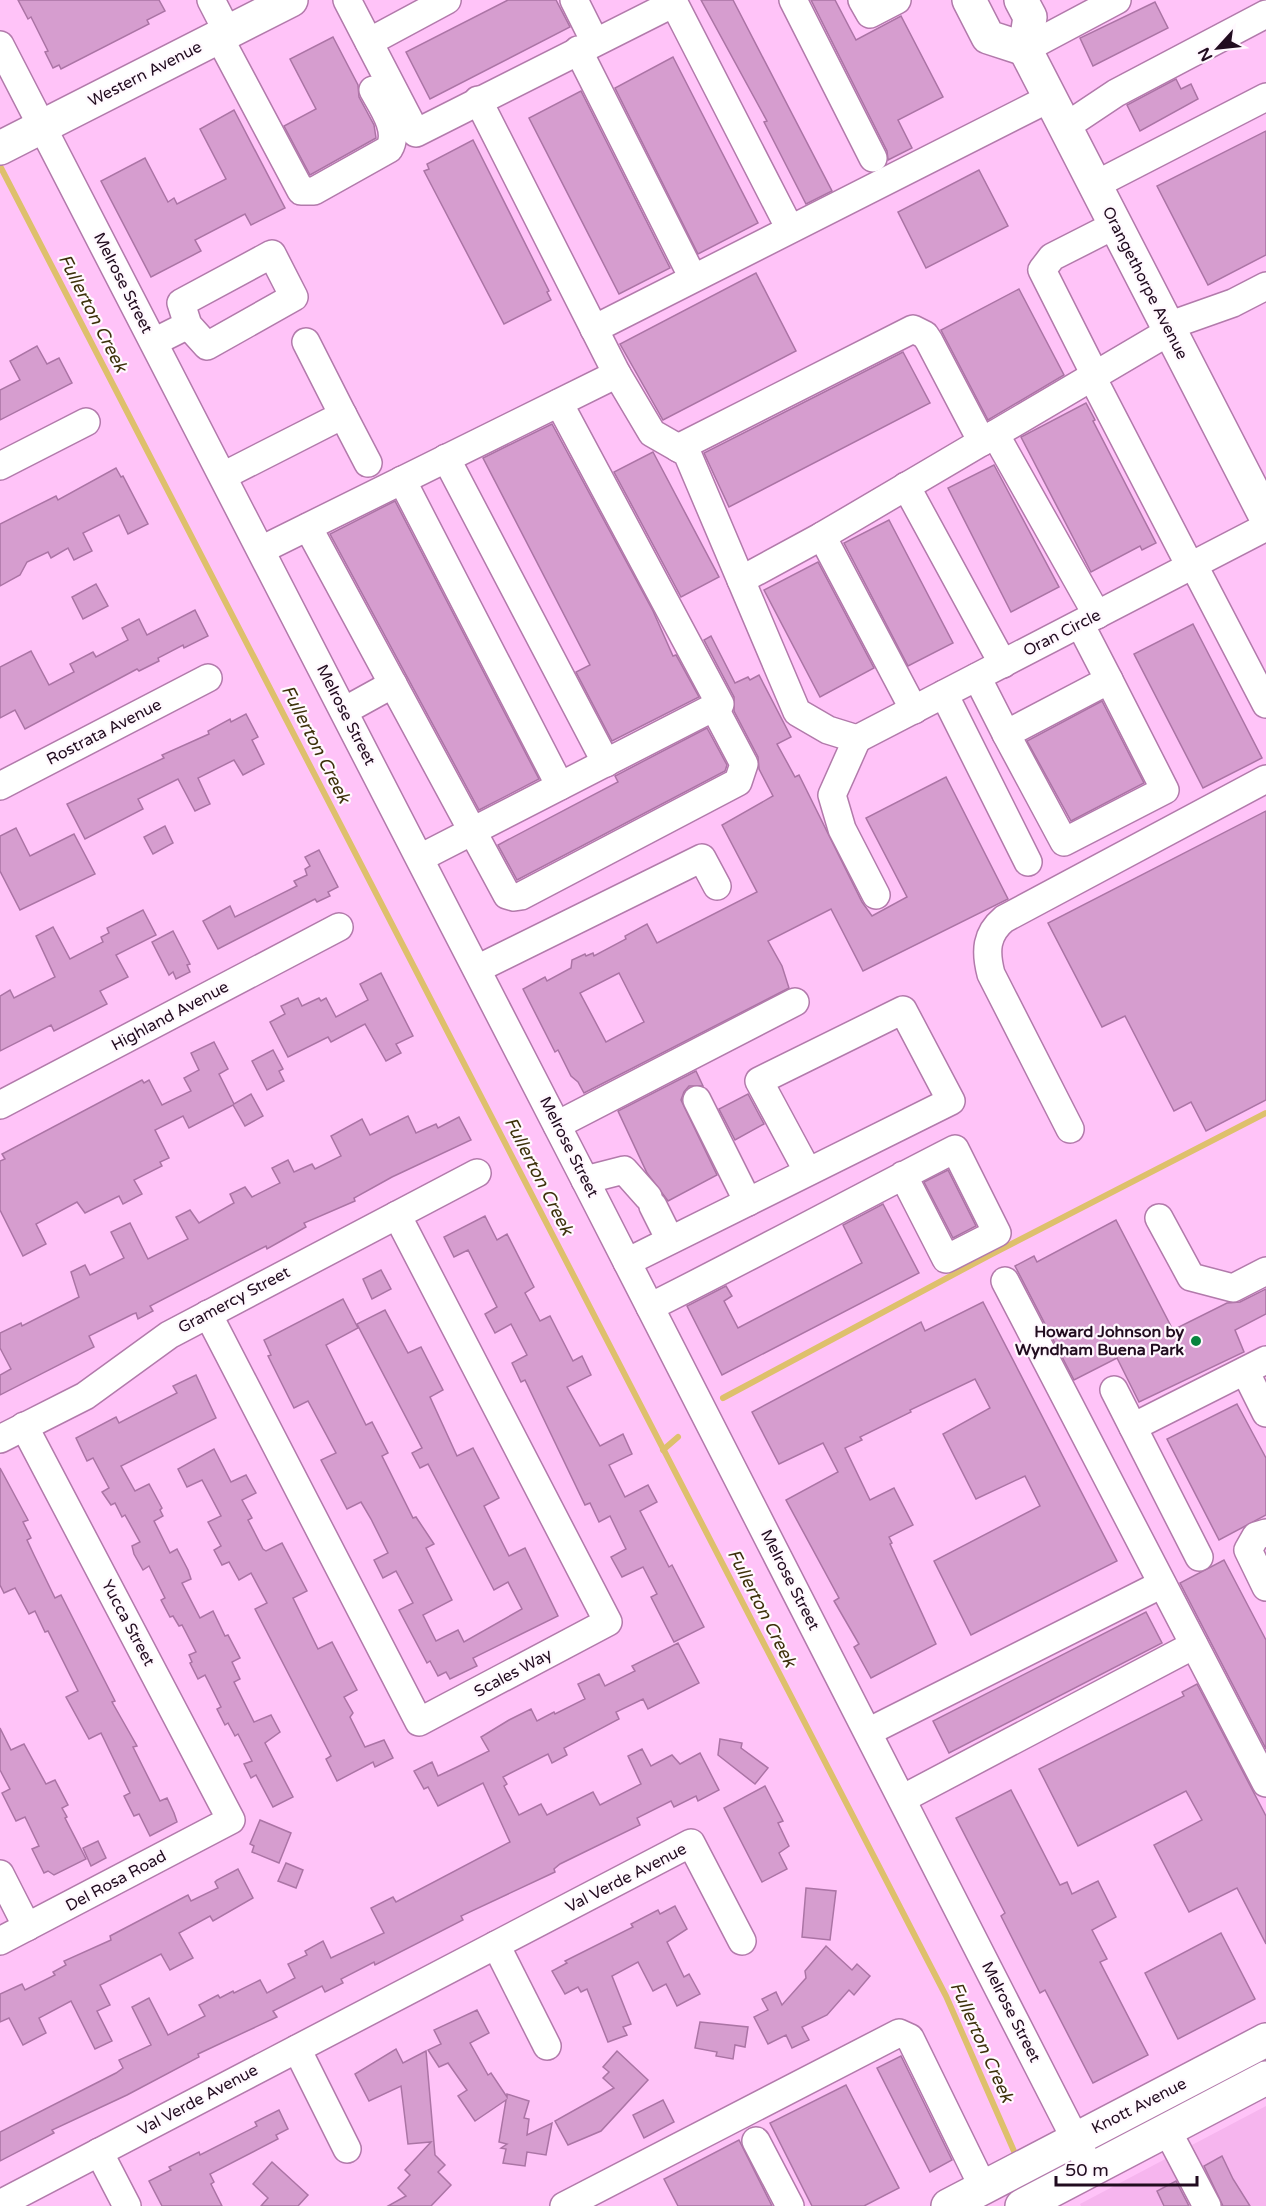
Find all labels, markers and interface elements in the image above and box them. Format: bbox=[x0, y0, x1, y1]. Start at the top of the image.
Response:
north arrow bbox=[1188, 18, 1248, 78]
street label: Western Avenue bbox=[85, 37, 205, 111]
text: N bbox=[1194, 44, 1217, 65]
street label: Orangethorpe Avenue bbox=[1098, 203, 1192, 363]
street label: Melrose Street bbox=[89, 229, 157, 337]
water label: Fullerton Creek bbox=[54, 250, 133, 377]
street label: Oran Circle bbox=[1020, 605, 1104, 661]
street label: Melrose Street bbox=[312, 661, 380, 769]
water label: Fullerton Creek bbox=[277, 681, 356, 808]
street label: Rostrata Avenue bbox=[43, 694, 165, 770]
street label: Highland Avenue bbox=[108, 977, 232, 1055]
street label: Melrose Street bbox=[535, 1093, 603, 1201]
water label: Fullerton Creek bbox=[500, 1113, 579, 1240]
street label: Gramercy Street bbox=[175, 1262, 293, 1338]
place label: Howard Johnson by Wyndham Buena Park bbox=[1015, 1322, 1184, 1360]
marker: Howard Johnson by Wyndham Buena Park bbox=[1189, 1334, 1203, 1348]
street label: Melrose Street bbox=[756, 1526, 824, 1634]
water label: Fullerton Creek bbox=[723, 1545, 802, 1672]
street label: Yucca Street bbox=[97, 1576, 159, 1670]
street label: Scales Way bbox=[471, 1644, 556, 1702]
street label: Val Verde Avenue bbox=[562, 1839, 690, 1917]
street label: Del Rosa Road bbox=[62, 1846, 170, 1916]
street label: Melrose Street bbox=[977, 1958, 1045, 2066]
water label: Fullerton Creek bbox=[946, 1978, 1019, 2107]
street label: Val Verde Avenue bbox=[135, 2060, 261, 2140]
street label: Knott Avenue bbox=[1088, 2074, 1190, 2138]
scale bar bbox=[1056, 2149, 1197, 2187]
text: 50 m bbox=[1065, 2159, 1109, 2181]

